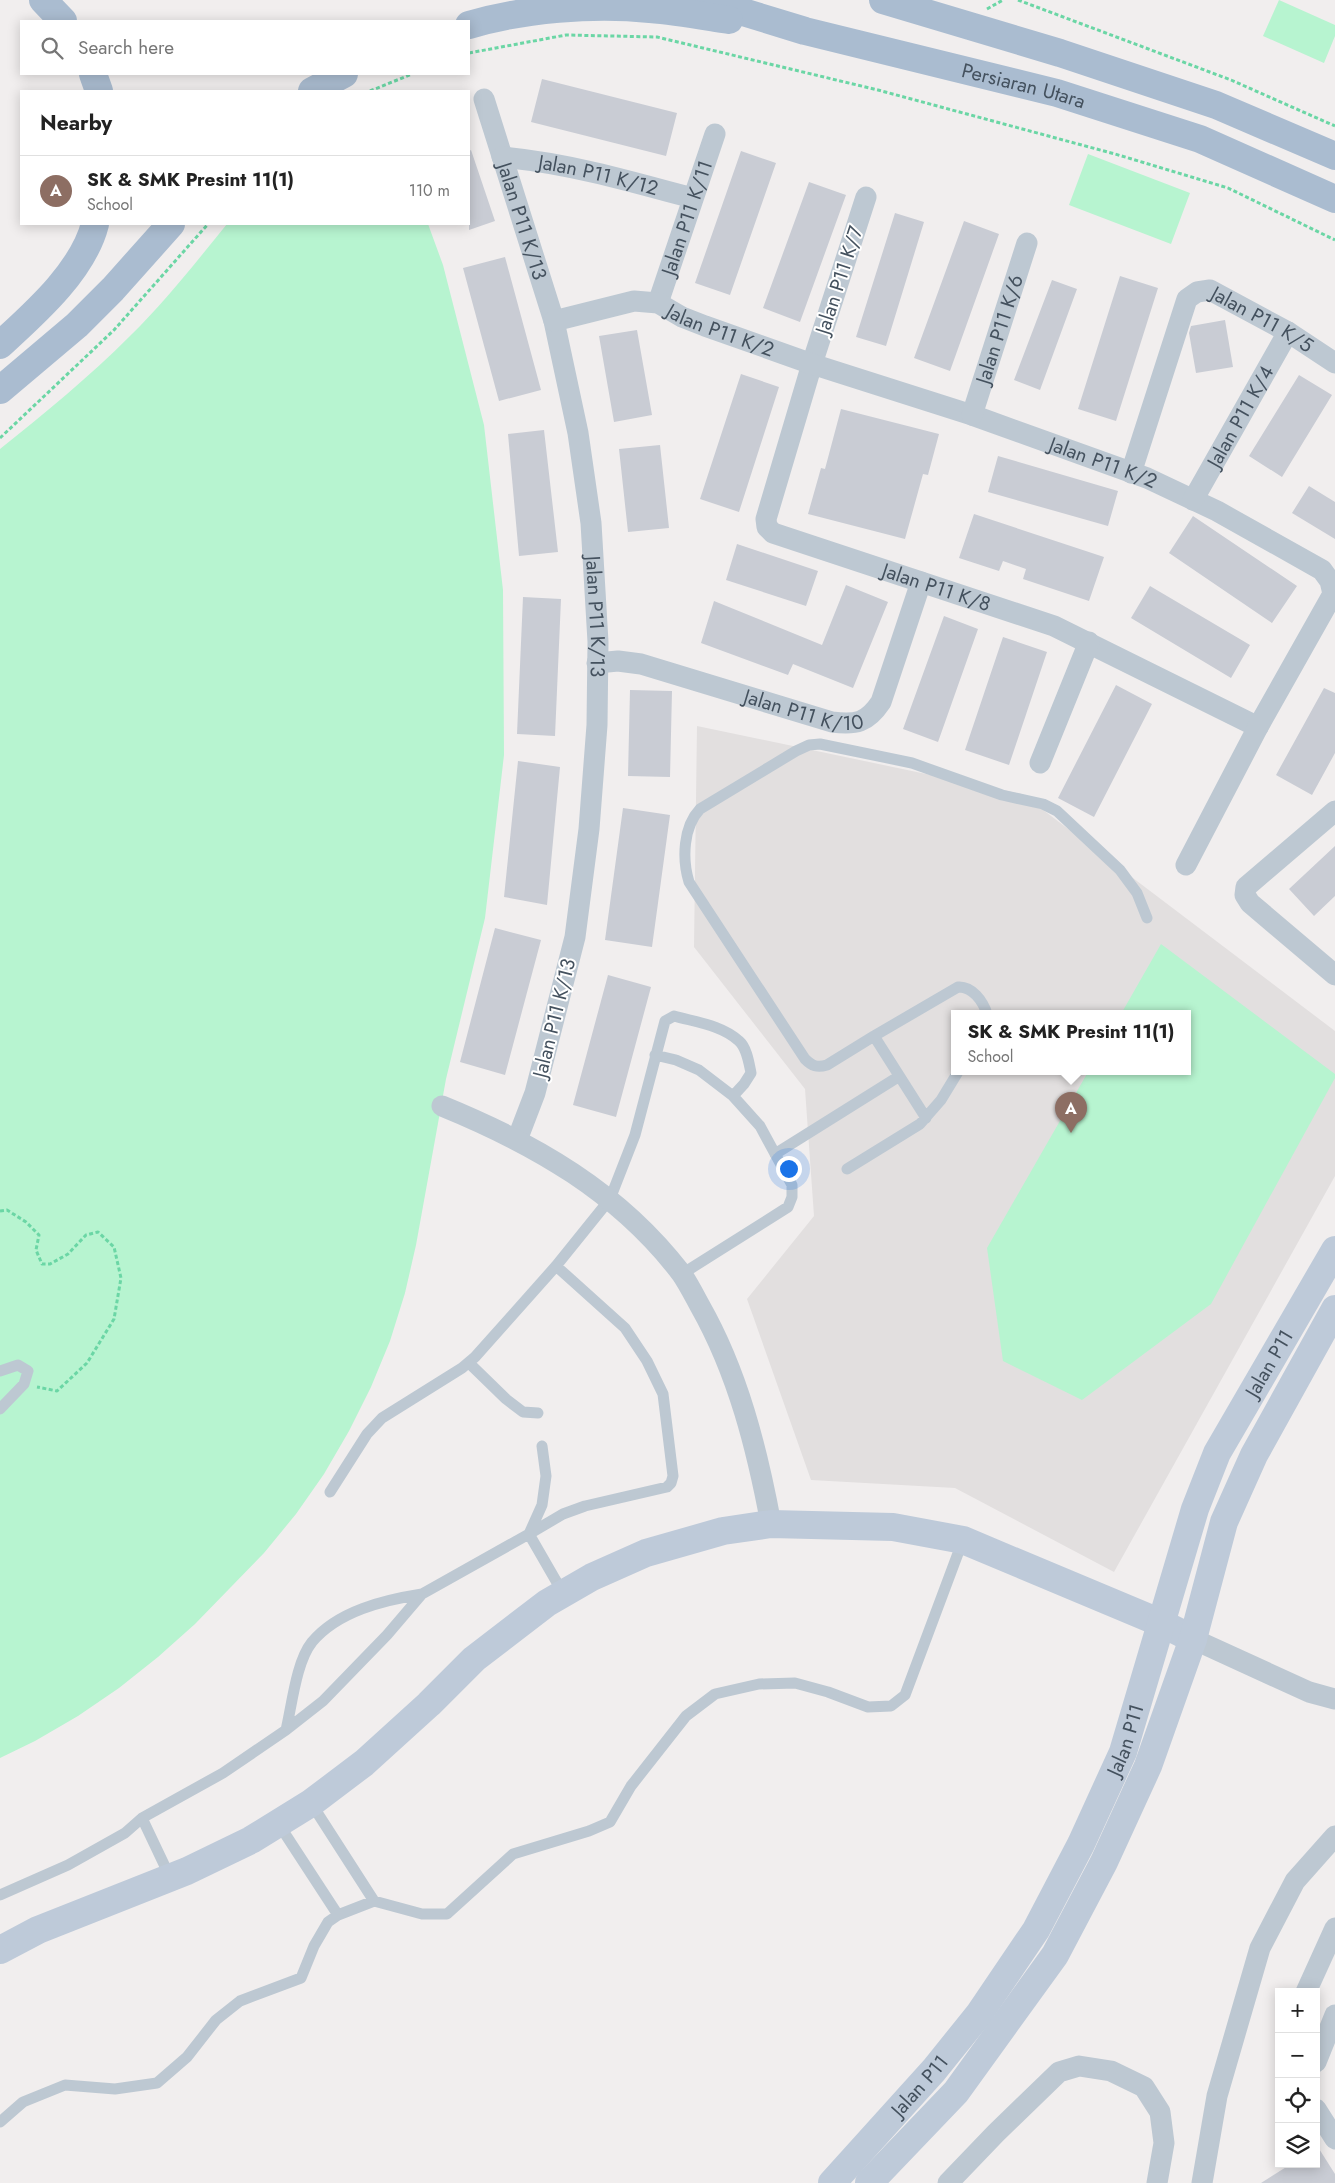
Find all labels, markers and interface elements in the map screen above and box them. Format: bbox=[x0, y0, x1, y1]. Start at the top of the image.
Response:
search box bbox=[20, 20, 470, 75]
icon: search bbox=[38, 34, 66, 62]
text: Search here bbox=[78, 34, 174, 61]
street label: Persiaran Utara bbox=[959, 56, 1089, 116]
text: Nearby bbox=[40, 108, 112, 138]
street label: Jalan P11 K/12 bbox=[533, 147, 661, 203]
street label: Jalan P11 K/13 bbox=[489, 156, 554, 284]
street label: Jalan P11 K/11 bbox=[653, 157, 720, 282]
text: SK & SMK Presint 11(1) bbox=[87, 166, 294, 193]
text: A bbox=[50, 179, 62, 202]
text: 110 m bbox=[409, 179, 450, 202]
text: School bbox=[87, 193, 133, 216]
street label: Jalan P11 K/7 bbox=[807, 222, 871, 341]
street label: Jalan P11 K/6 bbox=[968, 271, 1031, 391]
street label: Jalan P11 K/5 bbox=[1203, 278, 1319, 360]
street label: Jalan P11 K/2 bbox=[658, 295, 778, 364]
street label: Jalan P11 K/4 bbox=[1199, 360, 1281, 476]
street label: Jalan P11 K/2 bbox=[1042, 429, 1162, 496]
street label: Jalan P11 K/13 bbox=[578, 552, 612, 678]
street label: Jalan P11 K/8 bbox=[875, 555, 994, 619]
street label: Jalan P11 K/10 bbox=[737, 681, 867, 738]
street label: Jalan P11 K/13 bbox=[525, 956, 583, 1084]
popup bbox=[951, 1010, 1191, 1075]
text: SK & SMK Presint 11(1) bbox=[967, 1018, 1175, 1045]
text: School bbox=[967, 1045, 1013, 1068]
pin: A bbox=[1055, 1092, 1087, 1133]
your location bbox=[776, 1156, 802, 1182]
street label: Jalan P11 bbox=[1237, 1324, 1301, 1406]
street label: Jalan P11 bbox=[1099, 1701, 1151, 1784]
map controls bbox=[1275, 1988, 1320, 2168]
button: + bbox=[1275, 1988, 1320, 2033]
button: − bbox=[1275, 2033, 1320, 2078]
street label: Jalan P11 bbox=[883, 2049, 956, 2126]
button: locate bbox=[1275, 2078, 1320, 2123]
button: layers bbox=[1275, 2123, 1320, 2168]

